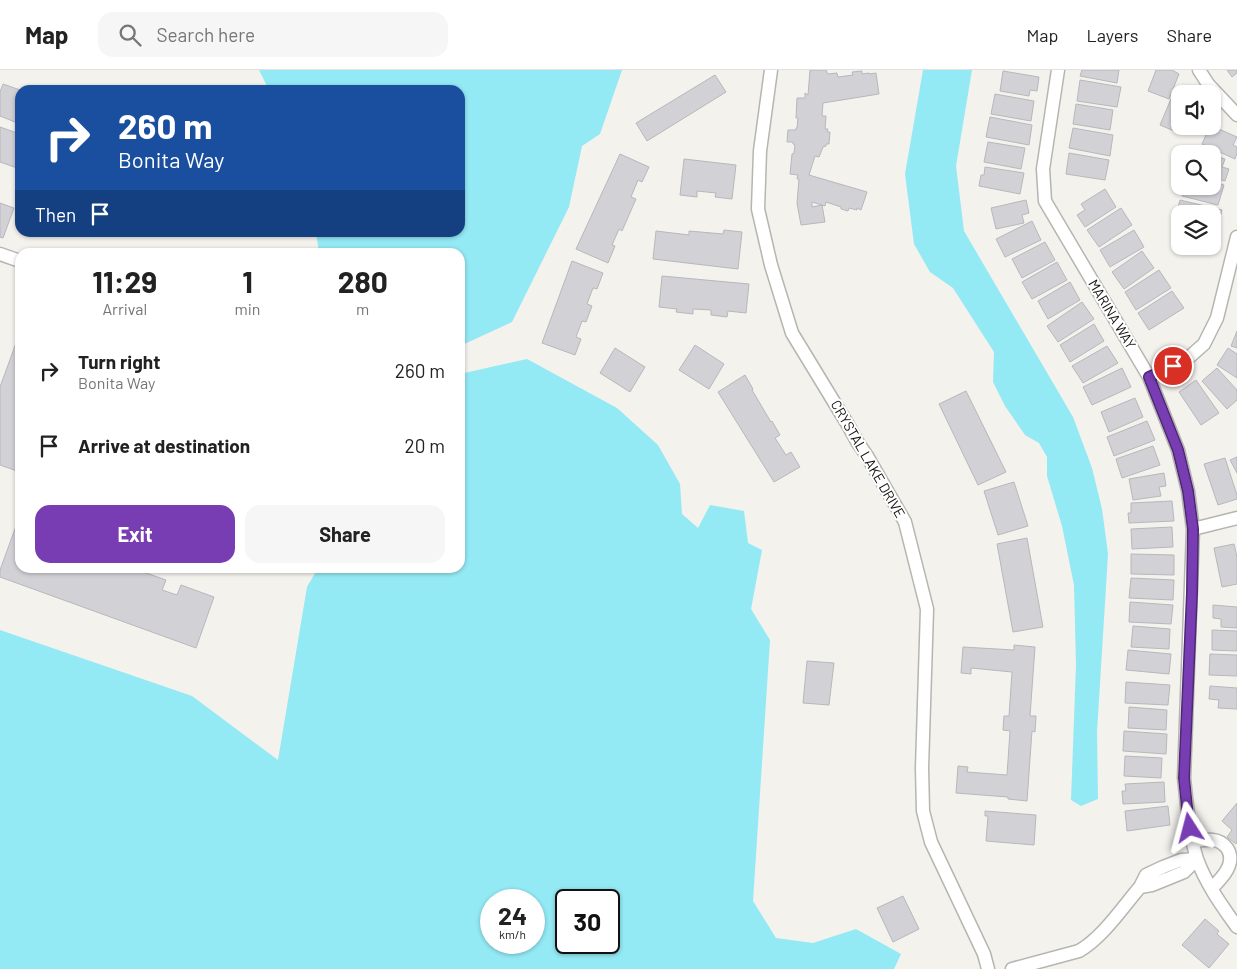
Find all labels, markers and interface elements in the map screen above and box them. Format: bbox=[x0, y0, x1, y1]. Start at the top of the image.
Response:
search box bbox=[98, 12, 448, 57]
text: Map bbox=[25, 20, 68, 49]
icon: search bbox=[116, 21, 144, 49]
text: Search here bbox=[156, 23, 255, 46]
text: Map bbox=[1026, 24, 1058, 46]
text: Layers bbox=[1086, 24, 1139, 46]
text: Share bbox=[1167, 24, 1212, 46]
map controls bbox=[1171, 85, 1221, 255]
button: sound bbox=[1171, 85, 1221, 135]
text: 260 m bbox=[118, 104, 213, 146]
icon: right bbox=[35, 105, 100, 170]
button: search bbox=[1171, 145, 1221, 195]
text: Bonita Way bbox=[118, 146, 224, 172]
icon: arrive bbox=[86, 200, 114, 228]
text: Then bbox=[35, 203, 76, 226]
button: layers bbox=[1171, 205, 1221, 255]
text: 11:29 bbox=[92, 263, 157, 299]
text: 1 bbox=[242, 263, 253, 299]
text: 280 bbox=[338, 263, 388, 299]
street label: MARINA WAY bbox=[1085, 276, 1140, 352]
text: Arrival bbox=[102, 299, 147, 318]
text: min bbox=[235, 299, 260, 318]
text: m bbox=[356, 299, 369, 318]
pin bbox=[1152, 345, 1194, 387]
text: Turn right bbox=[78, 350, 160, 373]
icon: arrive bbox=[1159, 352, 1187, 380]
icon: right bbox=[35, 357, 63, 385]
text: 260 m bbox=[395, 359, 445, 382]
text: Bonita Way bbox=[78, 373, 155, 392]
street label: CRYSTAL LAKE DRIVE bbox=[828, 397, 909, 521]
icon: arrive bbox=[35, 432, 63, 460]
text: Arrive at destination bbox=[78, 434, 250, 457]
text: 20 m bbox=[405, 434, 445, 457]
button: Exit bbox=[35, 505, 235, 563]
button: Share bbox=[245, 505, 445, 563]
position arrow bbox=[1163, 801, 1215, 853]
speed limit sign: 30 bbox=[555, 889, 620, 954]
text: 24 bbox=[498, 900, 527, 930]
text: km/h bbox=[499, 927, 526, 941]

